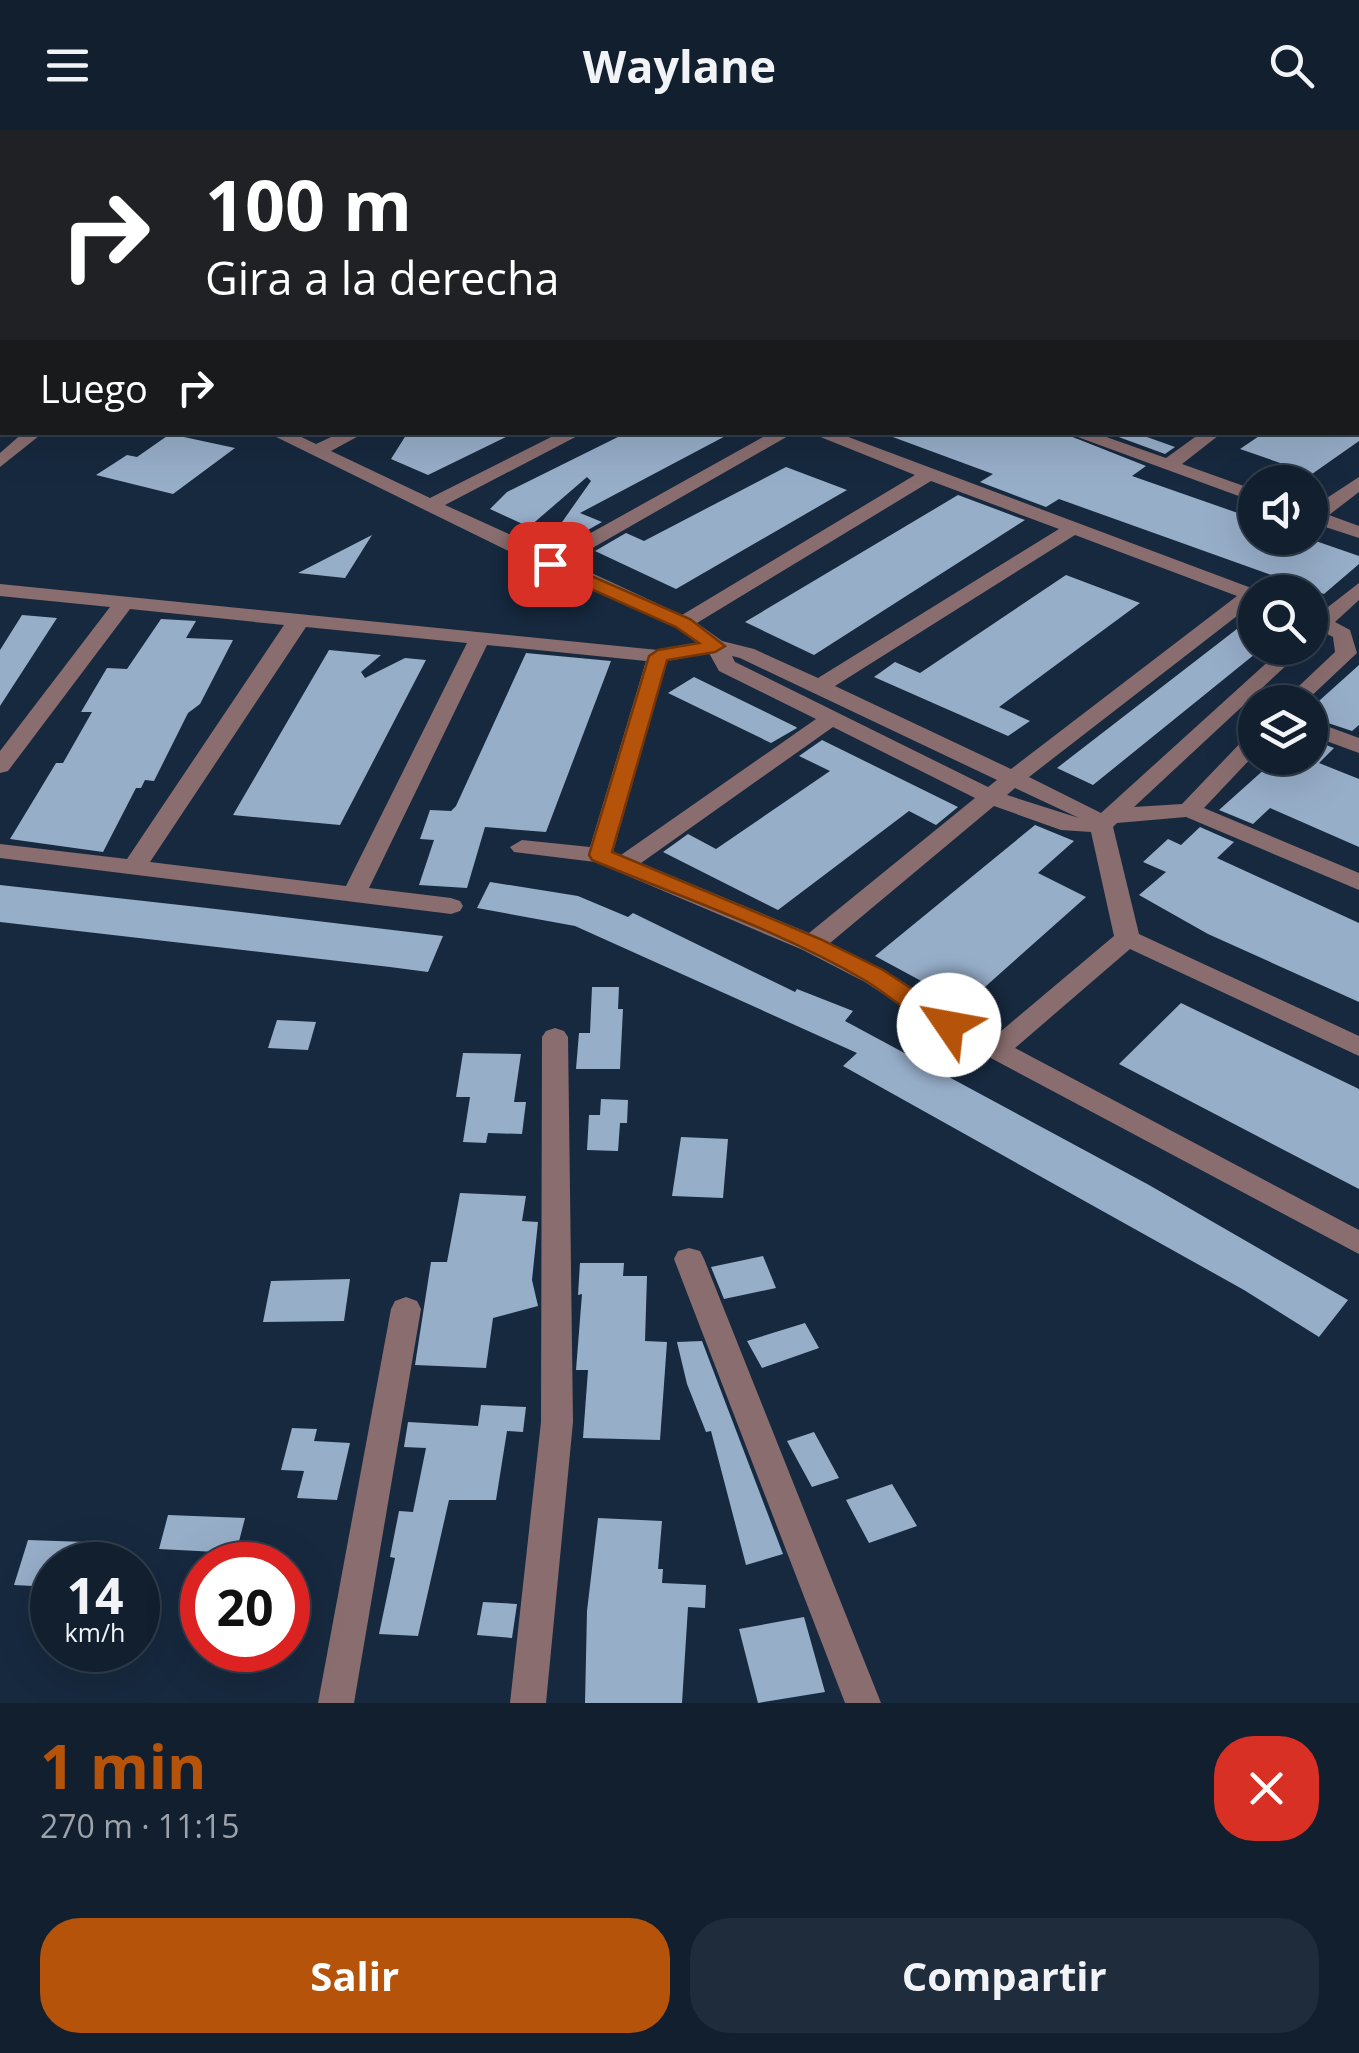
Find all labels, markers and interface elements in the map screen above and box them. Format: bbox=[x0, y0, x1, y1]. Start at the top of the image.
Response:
text: Waylane bbox=[583, 35, 776, 96]
icon: menu bbox=[40, 38, 95, 93]
icon: search bbox=[1264, 38, 1319, 93]
text: 100 m bbox=[205, 156, 412, 252]
icon: right bbox=[40, 170, 170, 300]
text: Gira a la derecha bbox=[205, 247, 560, 308]
icon: right bbox=[168, 360, 223, 415]
text: Luego bbox=[40, 362, 148, 414]
map controls bbox=[1238, 465, 1328, 775]
button: sound bbox=[1238, 465, 1328, 555]
pin bbox=[508, 522, 593, 607]
icon: arrive bbox=[523, 537, 578, 592]
button: search bbox=[1238, 575, 1328, 665]
button: layers bbox=[1238, 685, 1328, 775]
position arrow bbox=[897, 973, 1001, 1077]
speed limit sign: 20 bbox=[180, 1542, 310, 1672]
text: 14 bbox=[66, 1561, 124, 1629]
text: km/h bbox=[65, 1615, 125, 1649]
text: 1 min bbox=[40, 1725, 207, 1807]
button: close bbox=[1214, 1736, 1319, 1841]
text: 270 m · 11:15 bbox=[40, 1804, 239, 1847]
button: Salir bbox=[40, 1918, 670, 2033]
button: Compartir bbox=[690, 1918, 1319, 2033]

